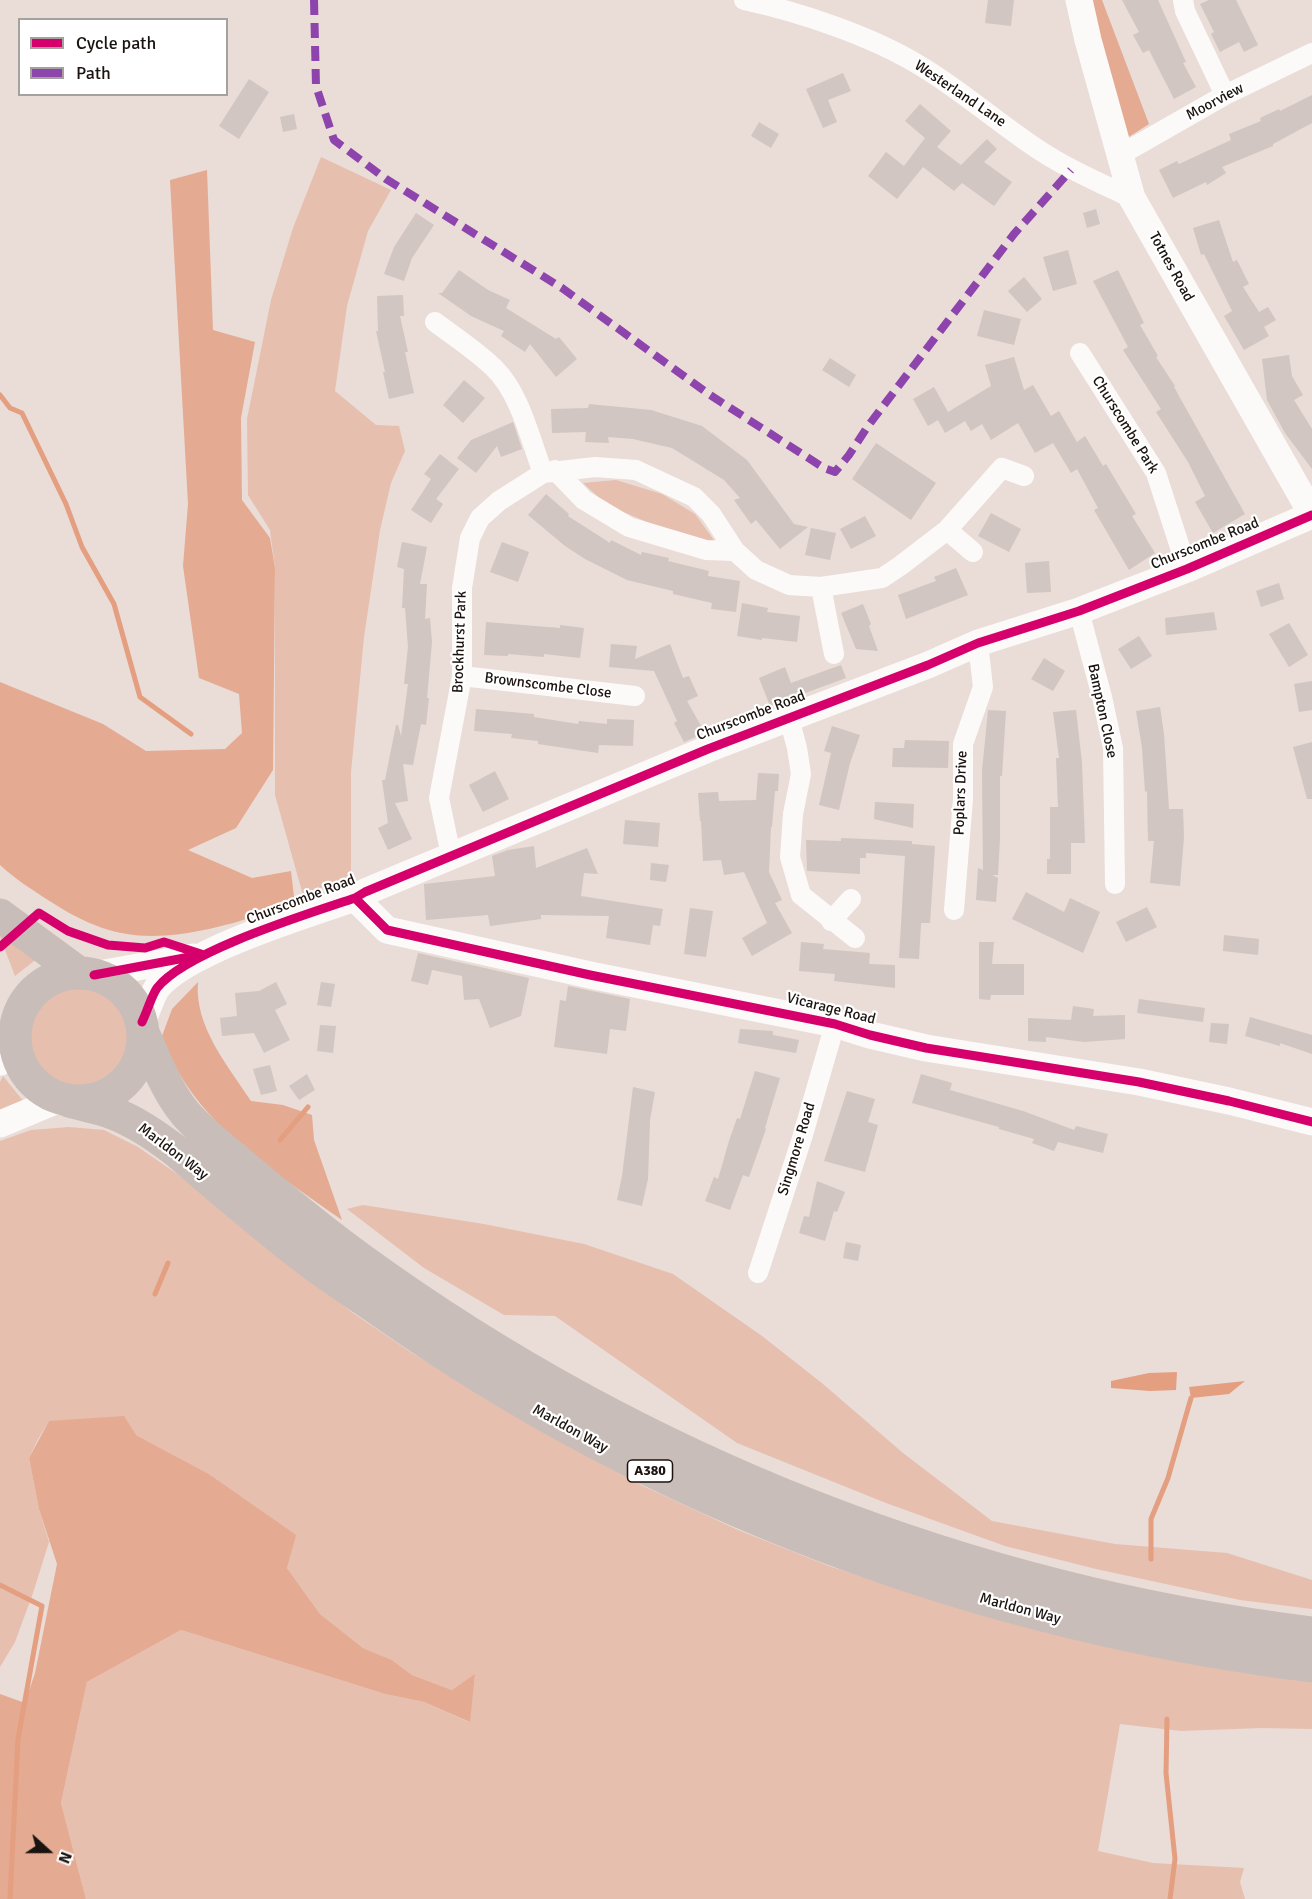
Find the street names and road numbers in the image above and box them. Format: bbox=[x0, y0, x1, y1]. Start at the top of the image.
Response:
street label: Westerland Lane bbox=[911, 57, 1009, 131]
street label: Moorview bbox=[1183, 79, 1247, 125]
street label: Totnes Road bbox=[1145, 229, 1197, 305]
street label: Churscombe Park bbox=[1088, 373, 1162, 477]
street label: Churscombe Road bbox=[1148, 514, 1262, 574]
street label: Brockhurst Park bbox=[449, 591, 471, 693]
street label: Bampton Close bbox=[1083, 662, 1121, 760]
street label: Brownscombe Close bbox=[483, 669, 613, 703]
street label: Churscombe Road bbox=[694, 687, 808, 745]
street label: Poplars Drive bbox=[951, 750, 971, 836]
street label: Churscombe Road bbox=[244, 871, 358, 929]
street label: Vicarage Road bbox=[785, 989, 877, 1029]
street label: Singmore Road bbox=[774, 1100, 820, 1198]
street label: Marldon Way bbox=[134, 1120, 212, 1184]
street label: Marldon Way bbox=[529, 1401, 611, 1457]
road number: A380 bbox=[628, 1460, 672, 1482]
street label: Marldon Way bbox=[977, 1590, 1063, 1628]

